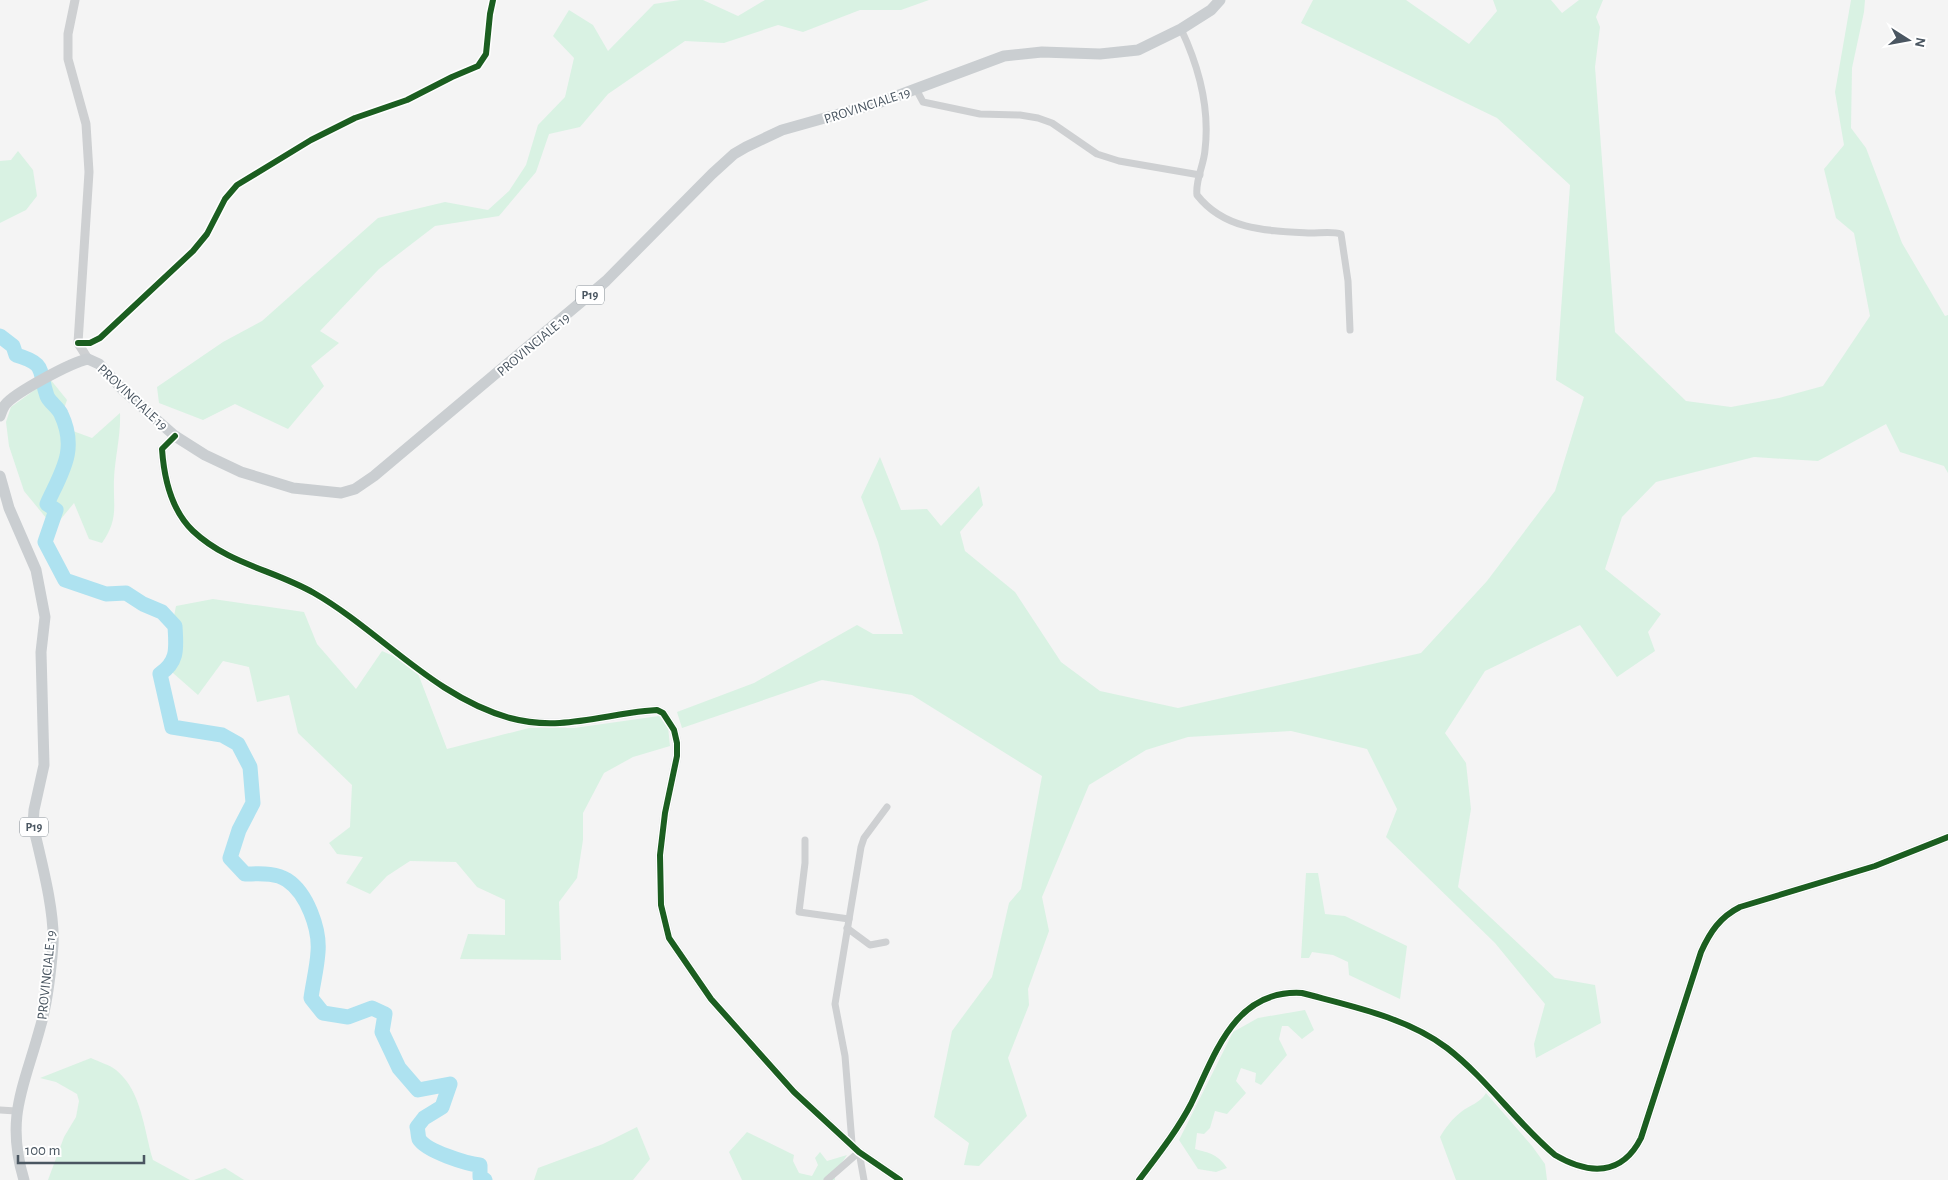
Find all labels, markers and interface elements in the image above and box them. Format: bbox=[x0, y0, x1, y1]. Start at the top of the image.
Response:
north arrow bbox=[1883, 15, 1933, 65]
text: N bbox=[1912, 36, 1928, 48]
street label: PROVINCIALE 19 bbox=[822, 85, 912, 127]
road number: P19 bbox=[576, 286, 604, 304]
street label: PROVINCIALE 19 bbox=[495, 310, 573, 379]
street label: PROVINCIALE 19 bbox=[95, 362, 170, 434]
road number: P19 bbox=[20, 818, 48, 836]
street label: PROVINCIALE 19 bbox=[35, 930, 59, 1021]
scale bar bbox=[18, 1132, 144, 1164]
text: 100 m bbox=[25, 1143, 60, 1158]

